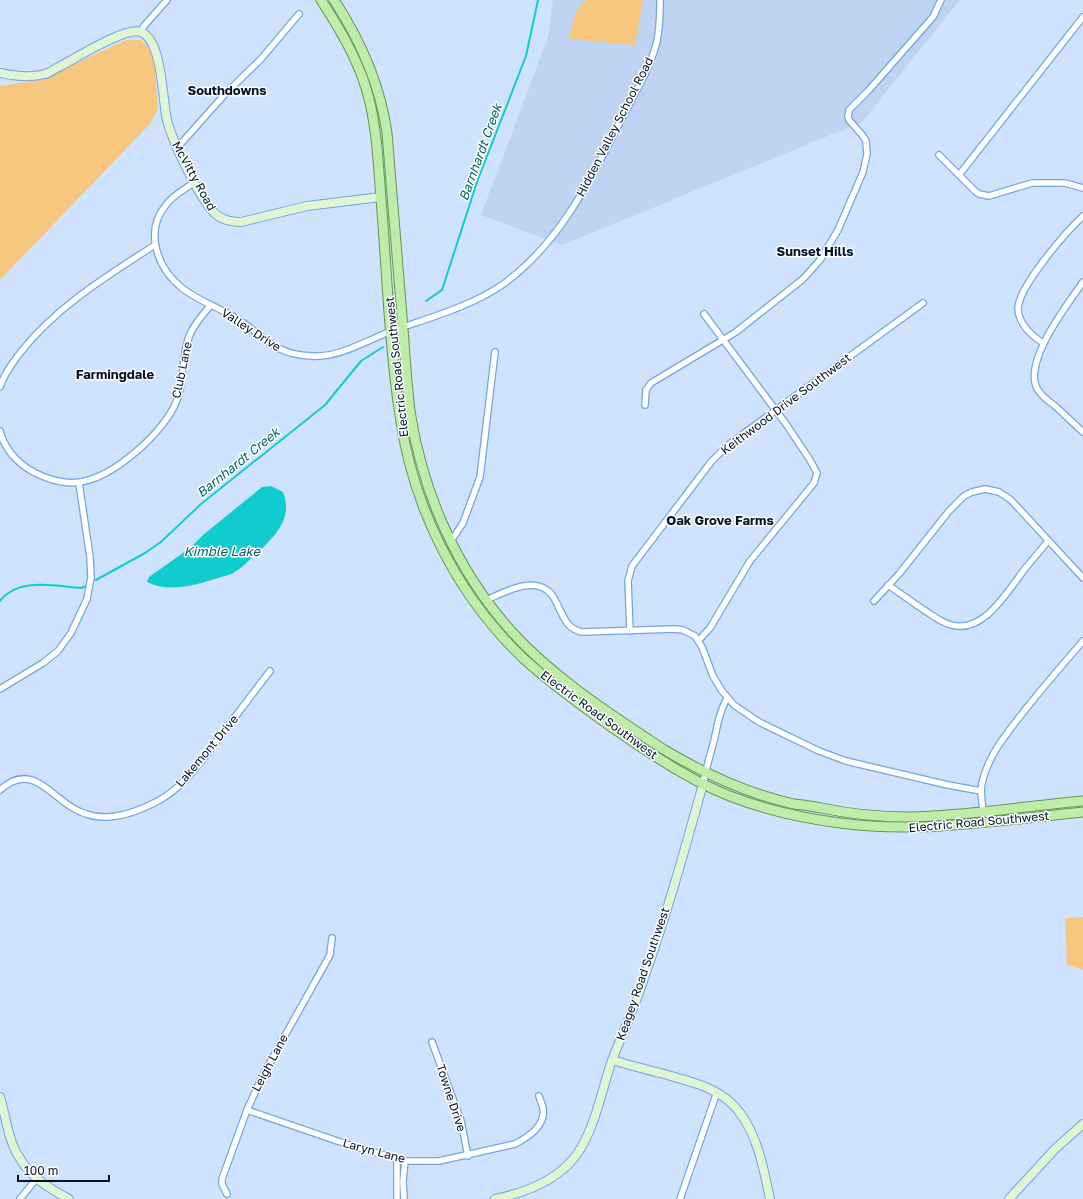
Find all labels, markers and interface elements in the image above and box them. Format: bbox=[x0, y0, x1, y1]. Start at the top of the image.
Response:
street label: Hidden Valley School Road bbox=[573, 54, 656, 199]
district label: Southdowns bbox=[188, 82, 266, 98]
water label: Barnhardt Creek bbox=[455, 100, 506, 203]
street label: McVitty Road bbox=[169, 138, 220, 213]
district label: Sunset Hills bbox=[776, 243, 854, 259]
street label: Electric Road Southwest bbox=[382, 296, 411, 438]
street label: Valley Drive bbox=[219, 305, 284, 354]
street label: Club Lane bbox=[168, 340, 195, 400]
street label: Keithwood Drive Southwest bbox=[718, 350, 854, 458]
district label: Farmingdale bbox=[76, 366, 155, 382]
water label: Barnhardt Creek bbox=[193, 423, 284, 500]
district label: Oak Grove Farms bbox=[666, 512, 774, 528]
water label: Kimble Lake bbox=[184, 543, 262, 559]
street label: Electric Road Southwest bbox=[538, 667, 661, 762]
street label: Lakemont Drive bbox=[172, 711, 241, 790]
street label: Electric Road Southwest bbox=[908, 808, 1050, 835]
street label: Keagey Road Southwest bbox=[613, 905, 672, 1042]
street label: Leigh Lane bbox=[248, 1032, 291, 1094]
street label: Towne Drive bbox=[433, 1062, 469, 1134]
street label: Laryn Lane bbox=[341, 1135, 407, 1166]
scale bar bbox=[18, 1157, 109, 1183]
text: 100 m bbox=[24, 1163, 58, 1178]

